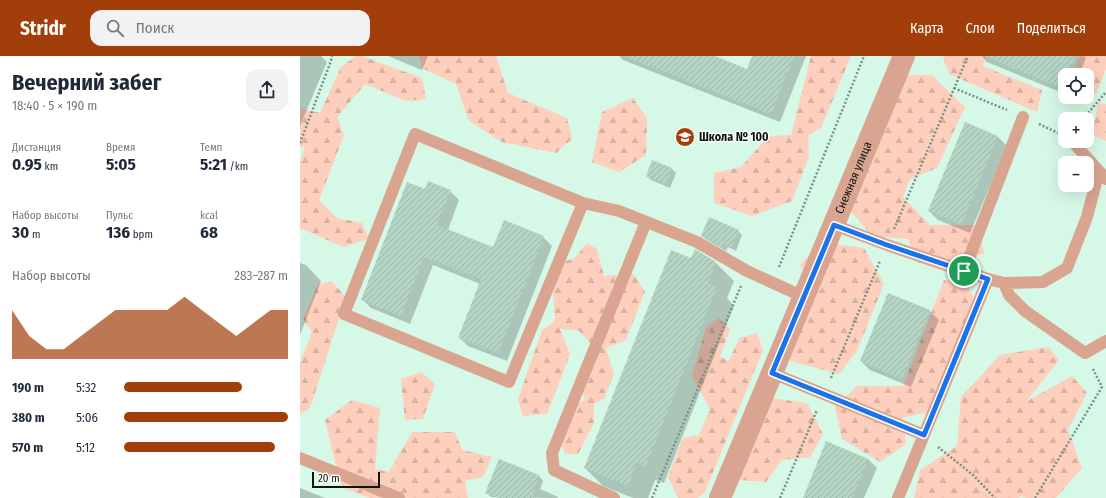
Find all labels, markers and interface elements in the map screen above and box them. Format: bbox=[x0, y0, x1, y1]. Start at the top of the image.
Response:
search box bbox=[90, 10, 370, 46]
text: Stridr bbox=[20, 17, 66, 40]
icon: search bbox=[104, 17, 126, 39]
text: Поиск bbox=[136, 19, 174, 37]
text: Карта bbox=[910, 20, 944, 37]
text: Слои bbox=[966, 20, 995, 37]
text: Поделиться bbox=[1017, 20, 1086, 37]
map controls bbox=[1058, 68, 1094, 192]
button: locate bbox=[1058, 68, 1094, 104]
text: Вечерний забег bbox=[12, 69, 161, 96]
button: share bbox=[246, 69, 288, 111]
text: 18:40 · 5 × 190 m bbox=[12, 98, 97, 113]
button: + bbox=[1058, 112, 1094, 148]
school or university icon: Школа № 100 bbox=[674, 126, 696, 148]
place label: Школа № 100 bbox=[699, 130, 769, 144]
street label: Снежная улица bbox=[832, 139, 875, 216]
text: Дистанция bbox=[12, 141, 61, 154]
text: Время bbox=[106, 141, 135, 154]
text: Темп bbox=[200, 141, 222, 154]
text: 0.95 bbox=[12, 154, 42, 175]
text: 5:05 bbox=[106, 154, 136, 175]
text: 5:21 bbox=[200, 154, 227, 175]
button: − bbox=[1058, 156, 1094, 192]
text: km bbox=[42, 160, 58, 173]
text: /km bbox=[227, 160, 248, 173]
text: Набор высоты bbox=[12, 209, 79, 222]
text: Пульс bbox=[106, 209, 133, 222]
text: kcal bbox=[200, 209, 218, 222]
text: 30 bbox=[12, 222, 29, 243]
text: 136 bbox=[106, 222, 130, 243]
text: 68 bbox=[200, 222, 218, 243]
text: m bbox=[29, 228, 40, 241]
text: bpm bbox=[130, 228, 153, 241]
pin bbox=[947, 254, 981, 288]
icon: arrive bbox=[953, 260, 975, 282]
text: Набор высоты bbox=[12, 268, 91, 283]
text: 283–287 m bbox=[234, 268, 288, 283]
text: 190 m bbox=[12, 380, 44, 395]
text: 5:32 bbox=[76, 380, 96, 395]
text: 380 m bbox=[12, 410, 45, 425]
text: 5:06 bbox=[76, 410, 98, 425]
text: 570 m bbox=[12, 440, 43, 455]
text: 5:12 bbox=[76, 440, 95, 455]
scale bar bbox=[312, 470, 380, 489]
text: 20 m bbox=[318, 472, 340, 485]

